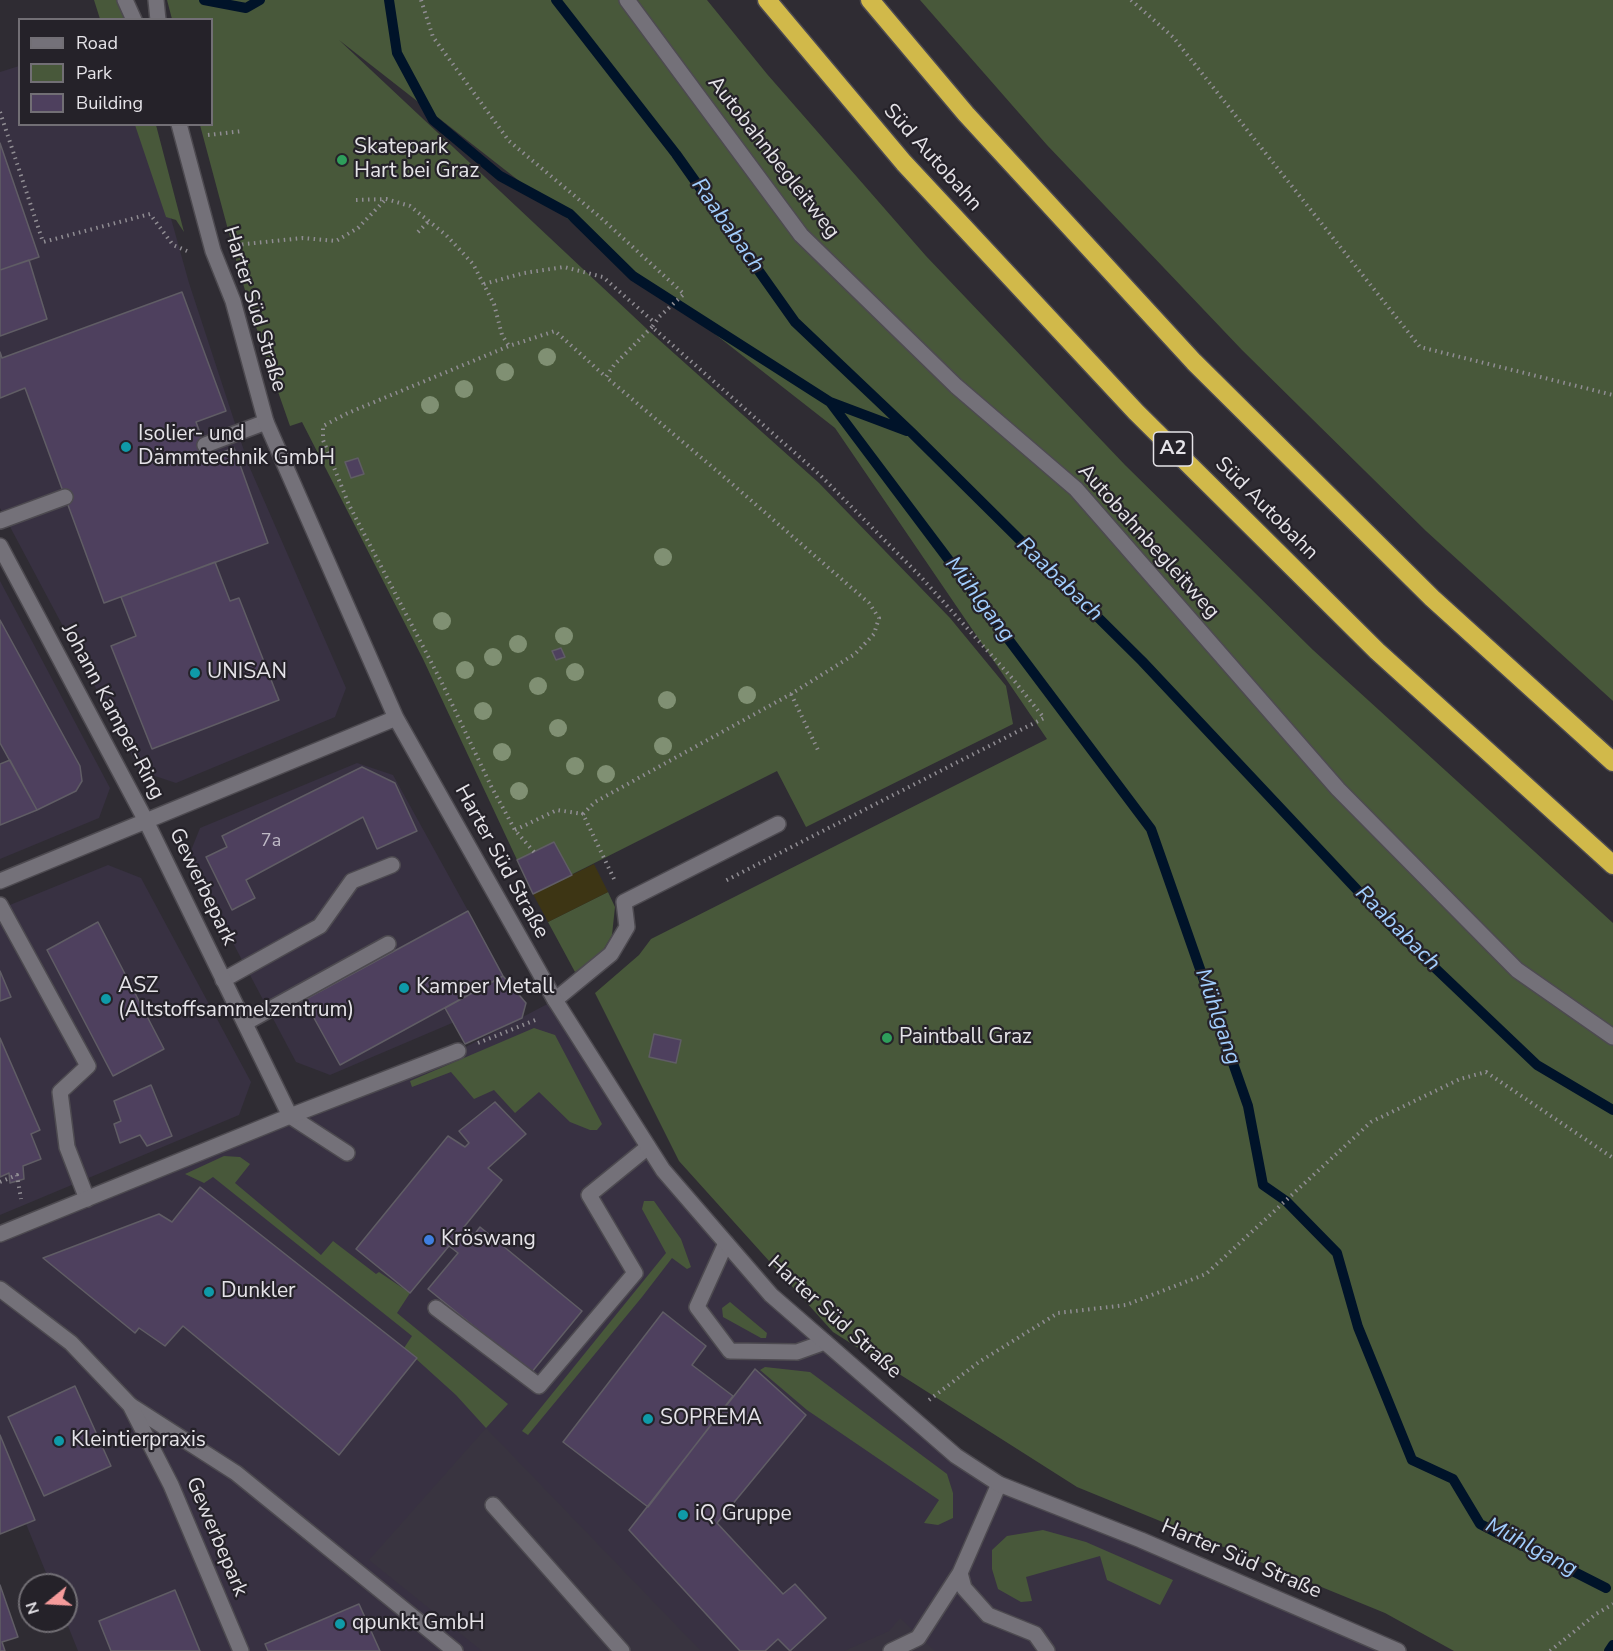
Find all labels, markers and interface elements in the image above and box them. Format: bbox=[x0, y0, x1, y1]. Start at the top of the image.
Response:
legend bbox=[18, 18, 213, 126]
text: Road bbox=[76, 31, 118, 55]
text: Park bbox=[76, 61, 112, 85]
street label: Autobahnbegleitweg bbox=[702, 72, 844, 244]
text: Building bbox=[76, 91, 143, 115]
street label: Süd Autobahn bbox=[877, 99, 987, 217]
place label: Skatepark Hart bei Graz bbox=[354, 135, 479, 185]
marker: Skatepark Hart bei Graz bbox=[335, 153, 349, 167]
water label: Raababach bbox=[685, 174, 769, 278]
street label: Harter Süd Straße bbox=[217, 223, 291, 395]
place label: Isolier- und Dämmtechnik GmbH bbox=[138, 422, 335, 472]
road number: A2 bbox=[1154, 432, 1192, 466]
marker: Isolier- und Dämmtechnik GmbH bbox=[119, 440, 133, 454]
street label: Süd Autobahn bbox=[1209, 452, 1323, 566]
street label: Autobahnbegleitweg bbox=[1072, 459, 1224, 625]
water label: Raababach bbox=[1010, 532, 1108, 628]
water label: Mühlgang bbox=[938, 552, 1020, 648]
street label: Johann Kamper-Ring bbox=[55, 620, 169, 804]
place label: UNISAN bbox=[207, 660, 287, 686]
marker: UNISAN bbox=[188, 666, 202, 680]
street label: Harter Süd Straße bbox=[448, 781, 554, 943]
street label: Gewerbepark bbox=[163, 824, 241, 950]
house number: 7a bbox=[261, 831, 281, 853]
water label: Raababach bbox=[1349, 881, 1445, 977]
water label: Mühlgang bbox=[1188, 965, 1246, 1069]
place label: ASZ (Altstoffsammelzentrum) bbox=[118, 974, 354, 1024]
place label: Kamper Metall bbox=[416, 975, 555, 1001]
marker: Kamper Metall bbox=[397, 981, 411, 995]
marker: ASZ (Altstoffsammelzentrum) bbox=[99, 992, 113, 1006]
place label: Paintball Graz bbox=[899, 1025, 1032, 1051]
marker: Paintball Graz bbox=[880, 1031, 894, 1045]
place label: Kröswang bbox=[441, 1227, 536, 1253]
marker: Kröswang bbox=[422, 1233, 436, 1247]
street label: Harter Süd Straße bbox=[762, 1251, 906, 1385]
place label: Dunkler bbox=[221, 1279, 296, 1305]
marker: Dunkler bbox=[202, 1285, 216, 1299]
place label: SOPREMA bbox=[660, 1406, 762, 1432]
marker: SOPREMA bbox=[641, 1412, 655, 1426]
place label: Kleintierpraxis bbox=[71, 1428, 206, 1454]
marker: Kleintierpraxis bbox=[52, 1434, 66, 1448]
street label: Gewerbepark bbox=[180, 1473, 252, 1601]
place label: iQ Gruppe bbox=[695, 1502, 792, 1528]
marker: iQ Gruppe bbox=[676, 1508, 690, 1522]
water label: Mühlgang bbox=[1481, 1513, 1581, 1583]
street label: Harter Süd Straße bbox=[1157, 1515, 1325, 1605]
north arrow bbox=[18, 1573, 78, 1633]
text: N bbox=[20, 1599, 45, 1617]
place label: qpunkt GmbH bbox=[352, 1611, 485, 1637]
marker: qpunkt GmbH bbox=[333, 1617, 347, 1631]

